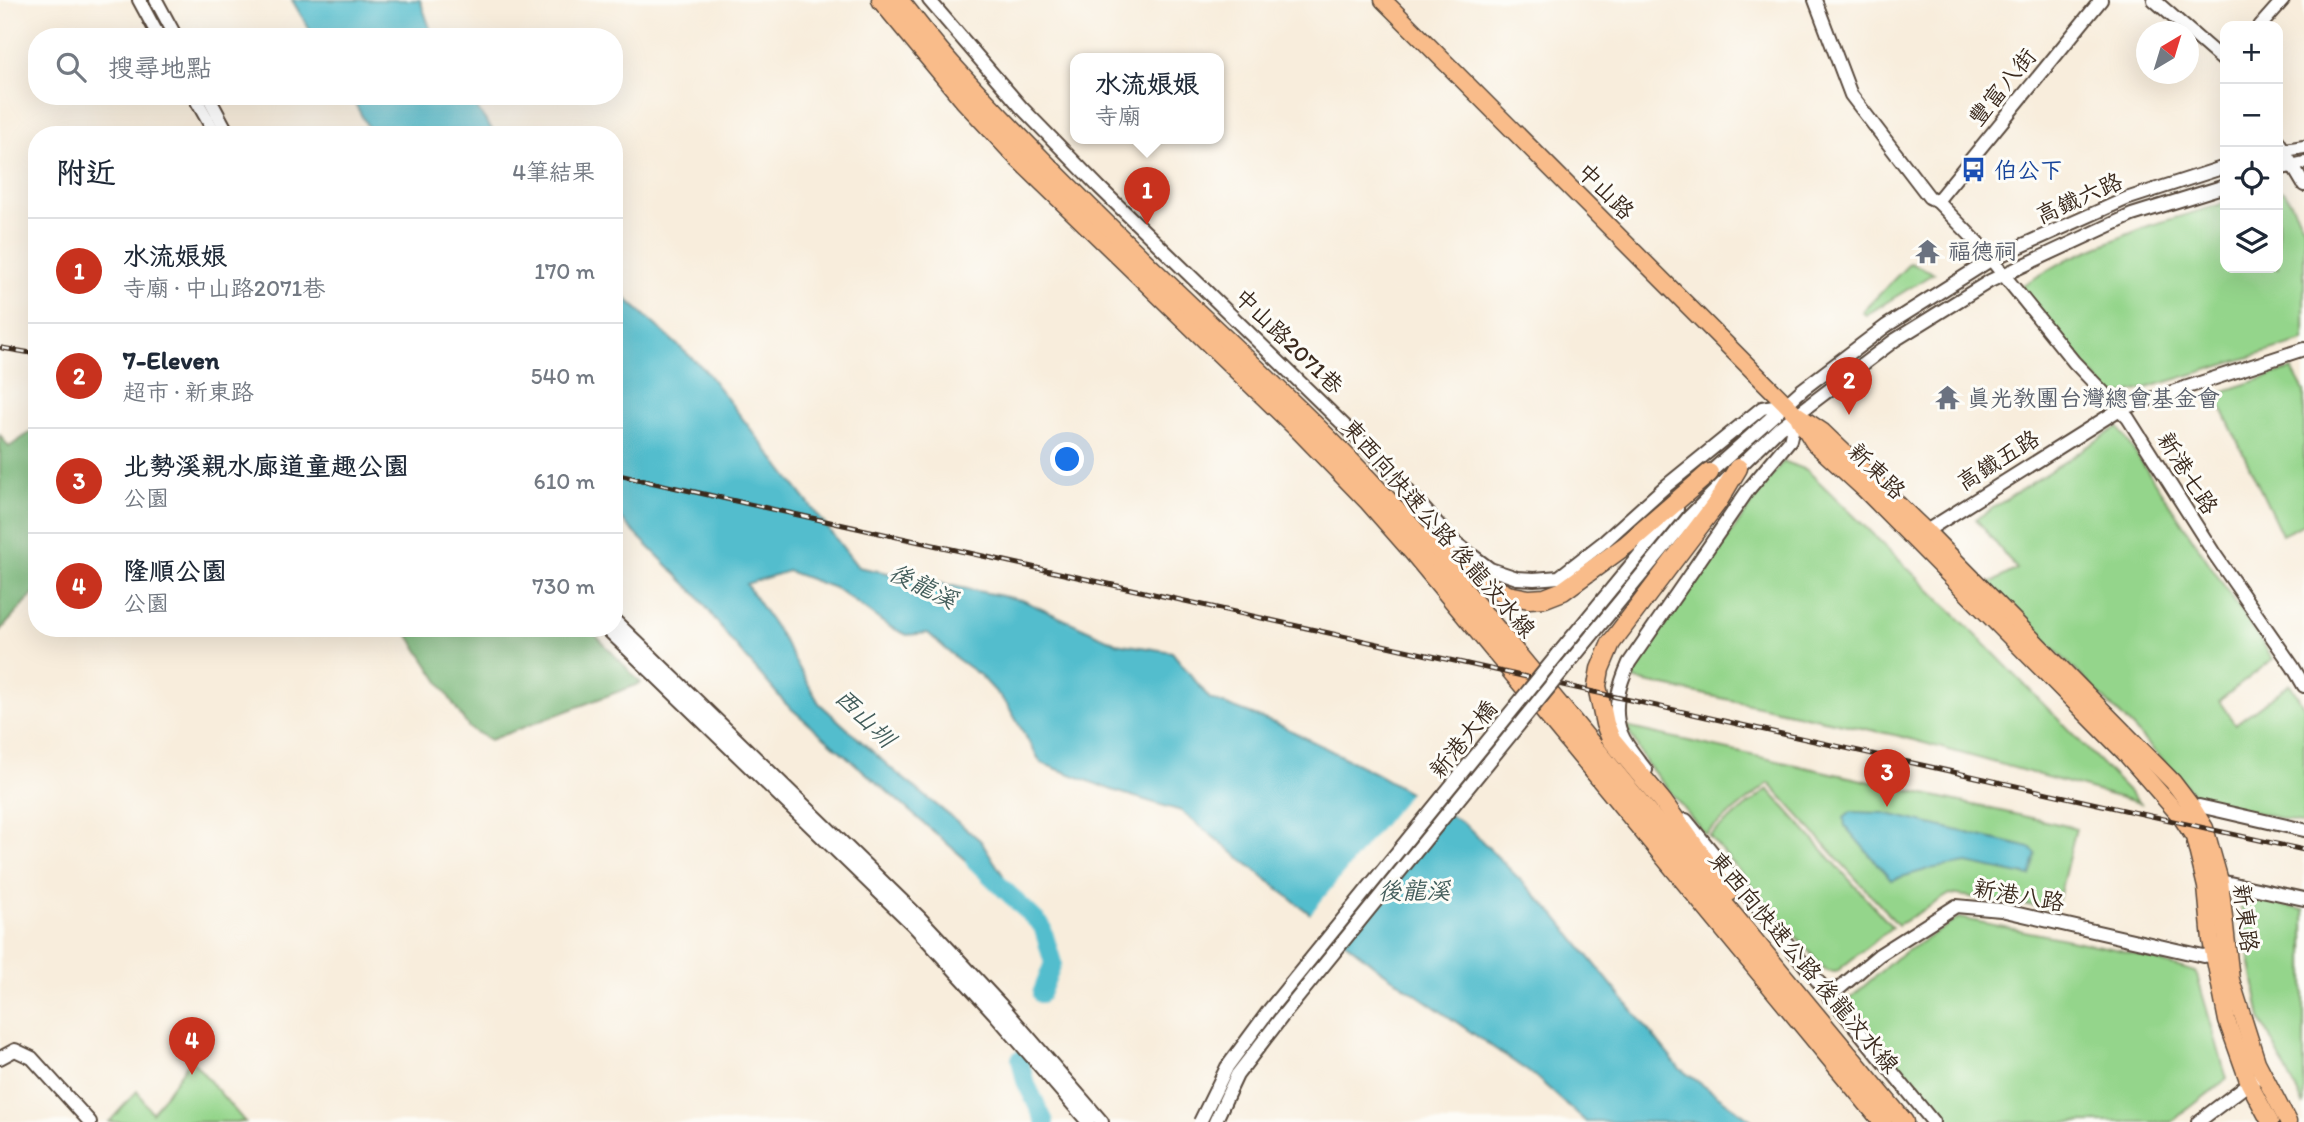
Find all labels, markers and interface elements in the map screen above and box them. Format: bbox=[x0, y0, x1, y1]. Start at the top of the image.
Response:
north arrow bbox=[2136, 21, 2199, 84]
map controls bbox=[2220, 21, 2283, 273]
button: + bbox=[2220, 21, 2283, 84]
search box bbox=[28, 28, 623, 105]
street label: 豐富八街 bbox=[1962, 42, 2042, 132]
icon: search bbox=[52, 48, 90, 86]
text: 搜尋地點 bbox=[108, 52, 212, 84]
popup bbox=[1070, 53, 1224, 144]
text: 水流娘娘 bbox=[1095, 68, 1199, 100]
button: − bbox=[2220, 84, 2283, 147]
text: 寺廟 bbox=[1095, 102, 1141, 130]
button: locate bbox=[2220, 147, 2283, 210]
text: 附近 bbox=[56, 154, 116, 191]
bus stop icon: 伯公下 bbox=[1960, 156, 1988, 184]
place label: 伯公下 bbox=[1994, 156, 2063, 184]
street label: 中山路 bbox=[1572, 157, 1640, 225]
text: 4筆結果 bbox=[512, 158, 595, 186]
pin: 1 bbox=[1124, 167, 1170, 225]
street label: 高鐵六路 bbox=[2031, 167, 2127, 229]
button: layers bbox=[2220, 210, 2283, 273]
temple icon: 福德祠 bbox=[1914, 237, 1942, 265]
place label: 福德祠 bbox=[1948, 237, 2017, 265]
text: 水流娘娘 bbox=[123, 240, 227, 272]
text: 1 bbox=[74, 257, 84, 285]
text: 170 m bbox=[534, 257, 595, 285]
text: 寺廟 · 中山路2071巷 bbox=[123, 274, 325, 302]
street label: 中山路2071巷 bbox=[1229, 282, 1350, 401]
text: 7-Eleven bbox=[123, 344, 220, 376]
pin: 2 bbox=[1826, 357, 1872, 415]
text: 2 bbox=[73, 362, 85, 390]
text: 540 m bbox=[530, 362, 595, 390]
text: 超市 · 新東路 bbox=[123, 378, 254, 406]
temple icon: 真光教團台灣總會基金會 bbox=[1933, 384, 1961, 412]
place label: 真光教團台灣總會基金會 bbox=[1967, 384, 2220, 412]
street label: 東西向快速公路 後龍汶水線 bbox=[1336, 413, 1542, 643]
street label: 高鐵五路 bbox=[1952, 424, 2044, 496]
street label: 新港七路 bbox=[2152, 427, 2224, 519]
street label: 新東路 bbox=[1842, 437, 1912, 505]
your location bbox=[1050, 442, 1084, 476]
text: 北勢溪親水廊道童趣公園 bbox=[123, 450, 409, 482]
text: 3 bbox=[73, 467, 85, 495]
text: 610 m bbox=[533, 467, 595, 495]
text: 公園 bbox=[123, 484, 169, 512]
text: 隆順公園 bbox=[123, 555, 227, 587]
water label: 後龍溪 bbox=[885, 557, 964, 615]
text: 4 bbox=[72, 572, 86, 600]
text: 730 m bbox=[532, 572, 595, 600]
text: 公園 bbox=[123, 589, 169, 617]
water label: 西山圳 bbox=[829, 682, 903, 755]
street label: 新港大橋 bbox=[1423, 694, 1503, 784]
pin: 3 bbox=[1864, 749, 1910, 807]
street label: 東西向快速公路 後龍汶水線 bbox=[1703, 845, 1905, 1079]
street label: 新港八路 bbox=[1971, 873, 2067, 917]
water label: 後龍溪 bbox=[1378, 876, 1452, 905]
street label: 新東路 bbox=[2228, 882, 2264, 954]
pin: 4 bbox=[169, 1017, 215, 1075]

